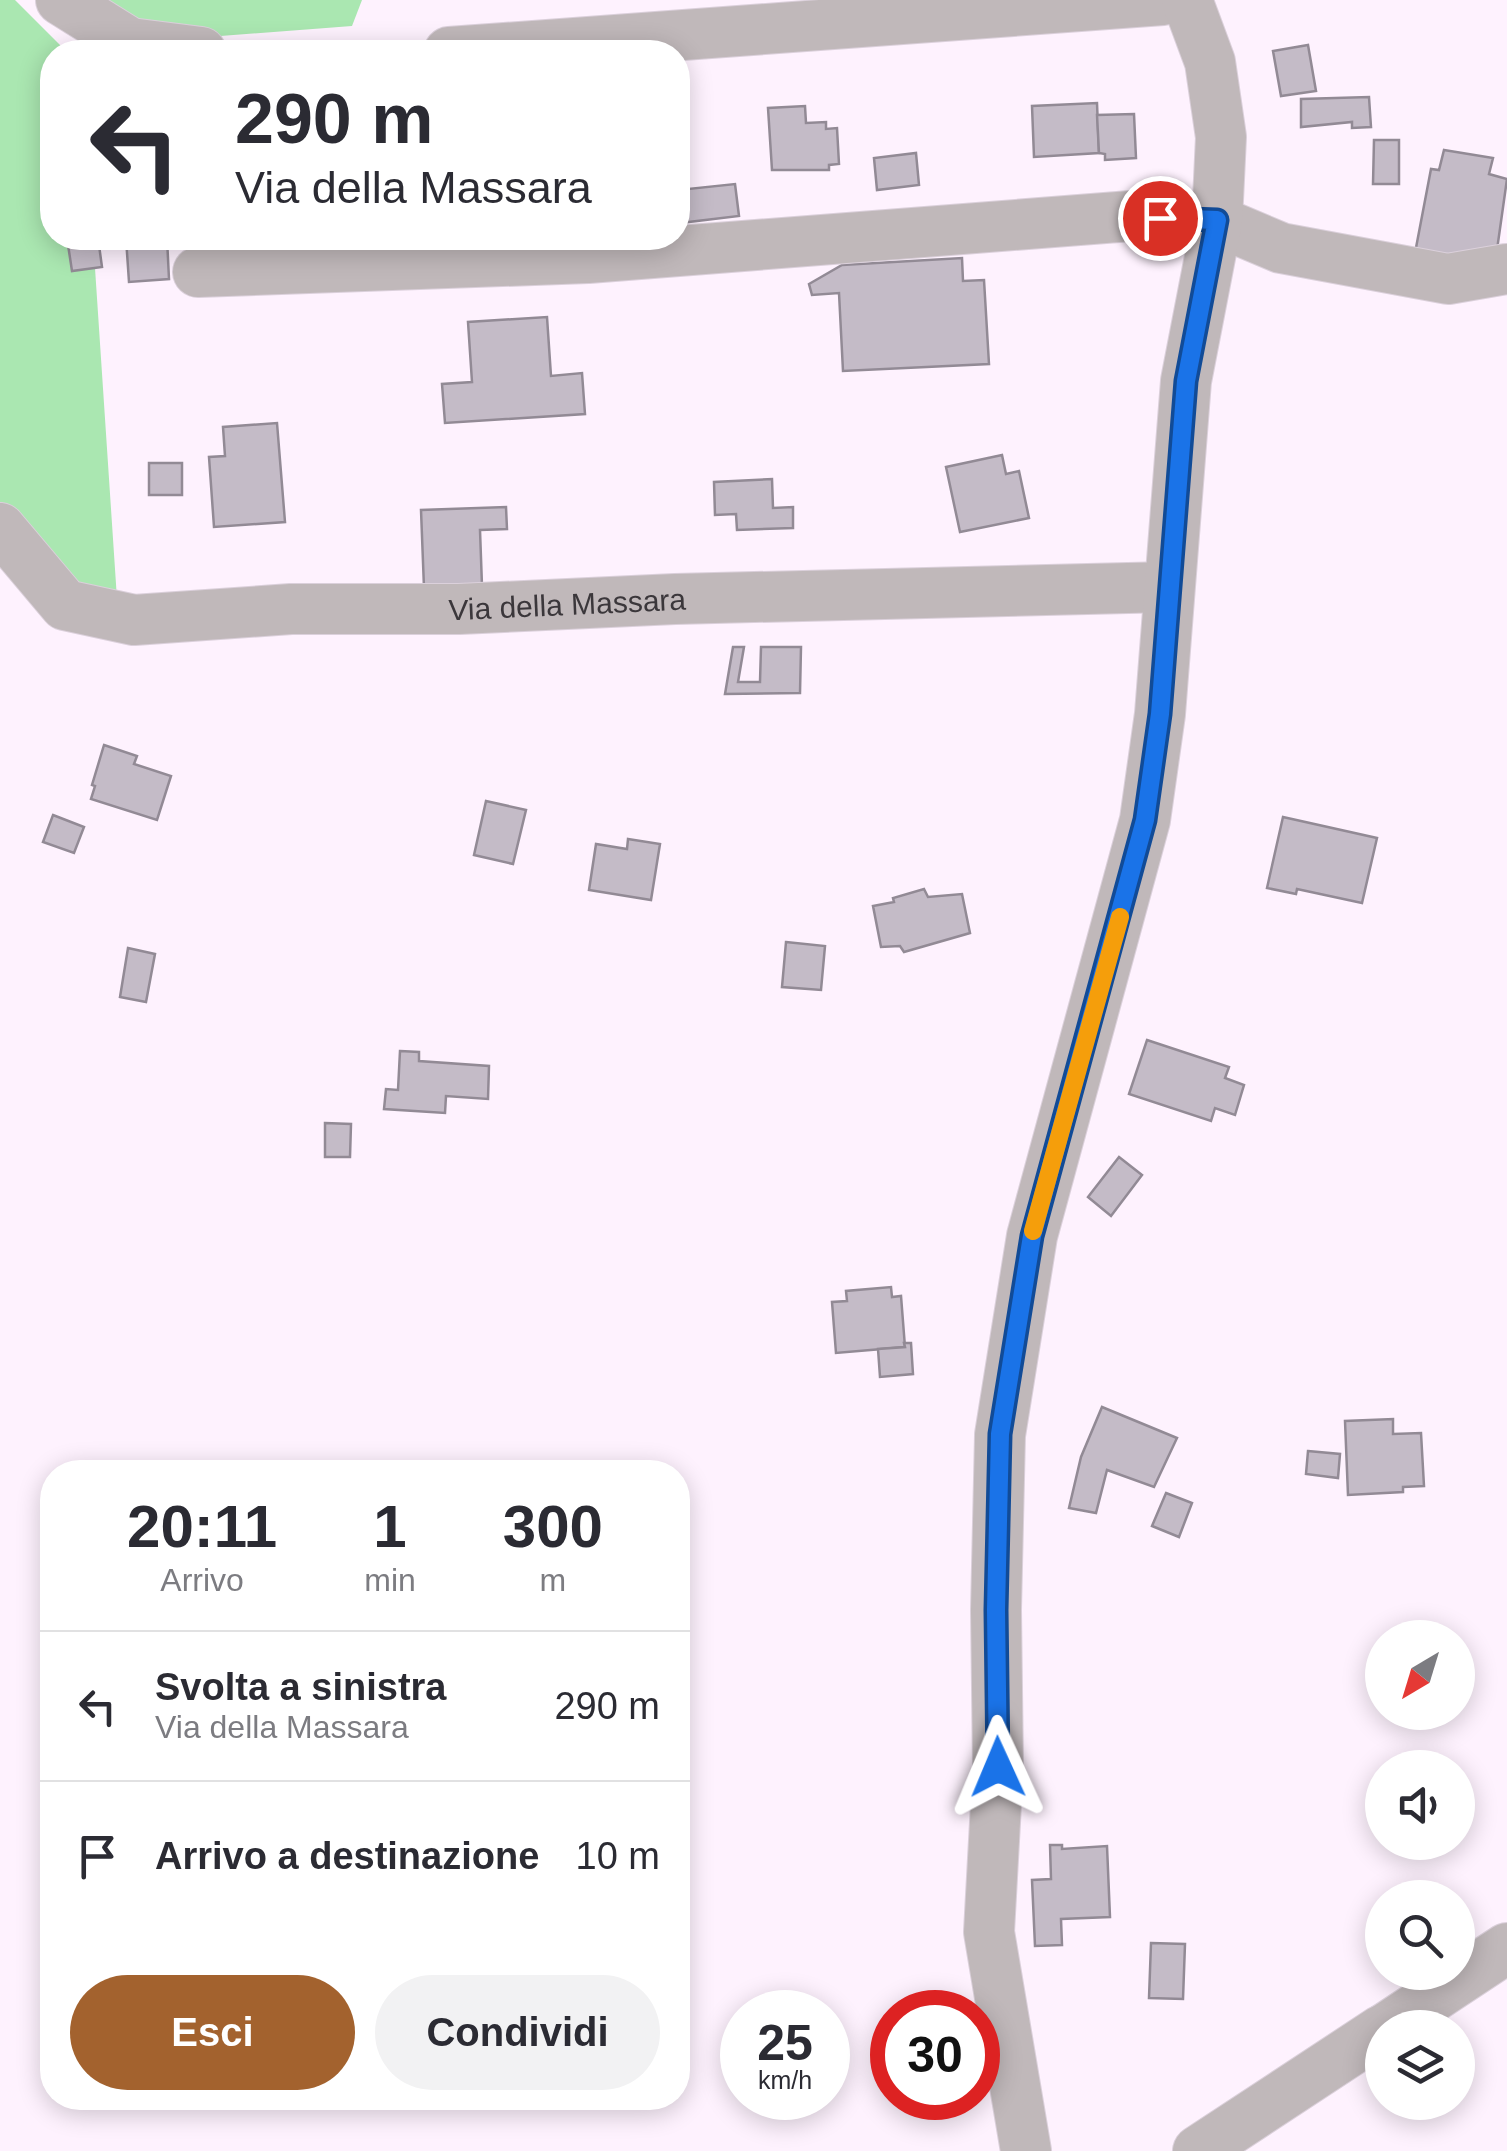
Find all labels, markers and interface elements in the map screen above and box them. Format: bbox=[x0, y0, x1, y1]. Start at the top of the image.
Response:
icon: left bbox=[70, 80, 200, 210]
text: 290 m bbox=[235, 80, 433, 158]
text: Via della Massara bbox=[235, 162, 592, 213]
pin bbox=[1118, 176, 1203, 261]
icon: arrive bbox=[1133, 191, 1188, 246]
street label: Via della Massara bbox=[448, 582, 687, 626]
text: 20:11 bbox=[127, 1493, 277, 1560]
text: 1 bbox=[373, 1493, 407, 1560]
text: 300 bbox=[503, 1493, 603, 1560]
text: Arrivo bbox=[160, 1562, 244, 1598]
text: min bbox=[364, 1562, 416, 1598]
text: m bbox=[540, 1562, 566, 1598]
north arrow bbox=[1365, 1620, 1475, 1730]
map controls bbox=[1365, 1620, 1475, 2120]
text: Svolta a sinistra bbox=[155, 1666, 446, 1708]
icon: left bbox=[70, 1679, 125, 1734]
text: 290 m bbox=[554, 1685, 660, 1727]
text: Via della Massara bbox=[155, 1709, 409, 1745]
position arrow bbox=[946, 1715, 1050, 1819]
button: sound bbox=[1365, 1750, 1475, 1860]
icon: arrive bbox=[70, 1829, 125, 1884]
text: Arrivo a destinazione bbox=[155, 1835, 539, 1877]
text: 10 m bbox=[576, 1835, 660, 1877]
button: search bbox=[1365, 1880, 1475, 1990]
button: Esci bbox=[70, 1975, 355, 2090]
button: Condividi bbox=[375, 1975, 660, 2090]
speed limit sign: 30 bbox=[870, 1990, 1000, 2120]
button: layers bbox=[1365, 2010, 1475, 2120]
text: 25 bbox=[757, 2015, 813, 2071]
text: km/h bbox=[758, 2066, 812, 2094]

